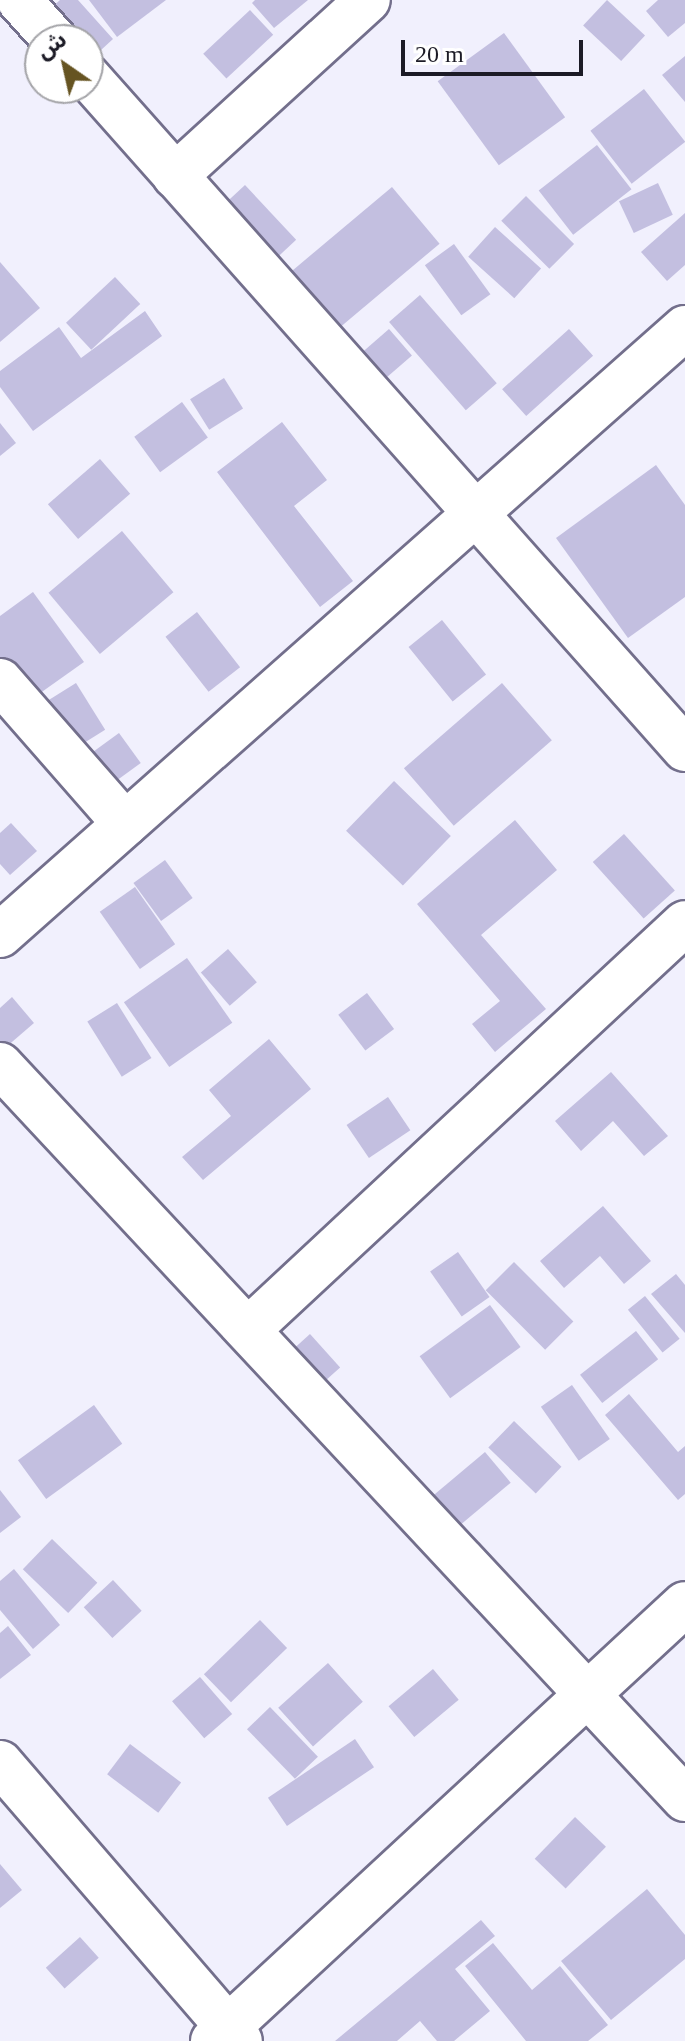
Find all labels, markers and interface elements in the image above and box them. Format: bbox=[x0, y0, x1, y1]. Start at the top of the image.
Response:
north arrow bbox=[24, 24, 104, 104]
scale bar bbox=[405, 24, 587, 74]
text: ش bbox=[32, 27, 71, 64]
text: 20 m bbox=[415, 41, 464, 67]

